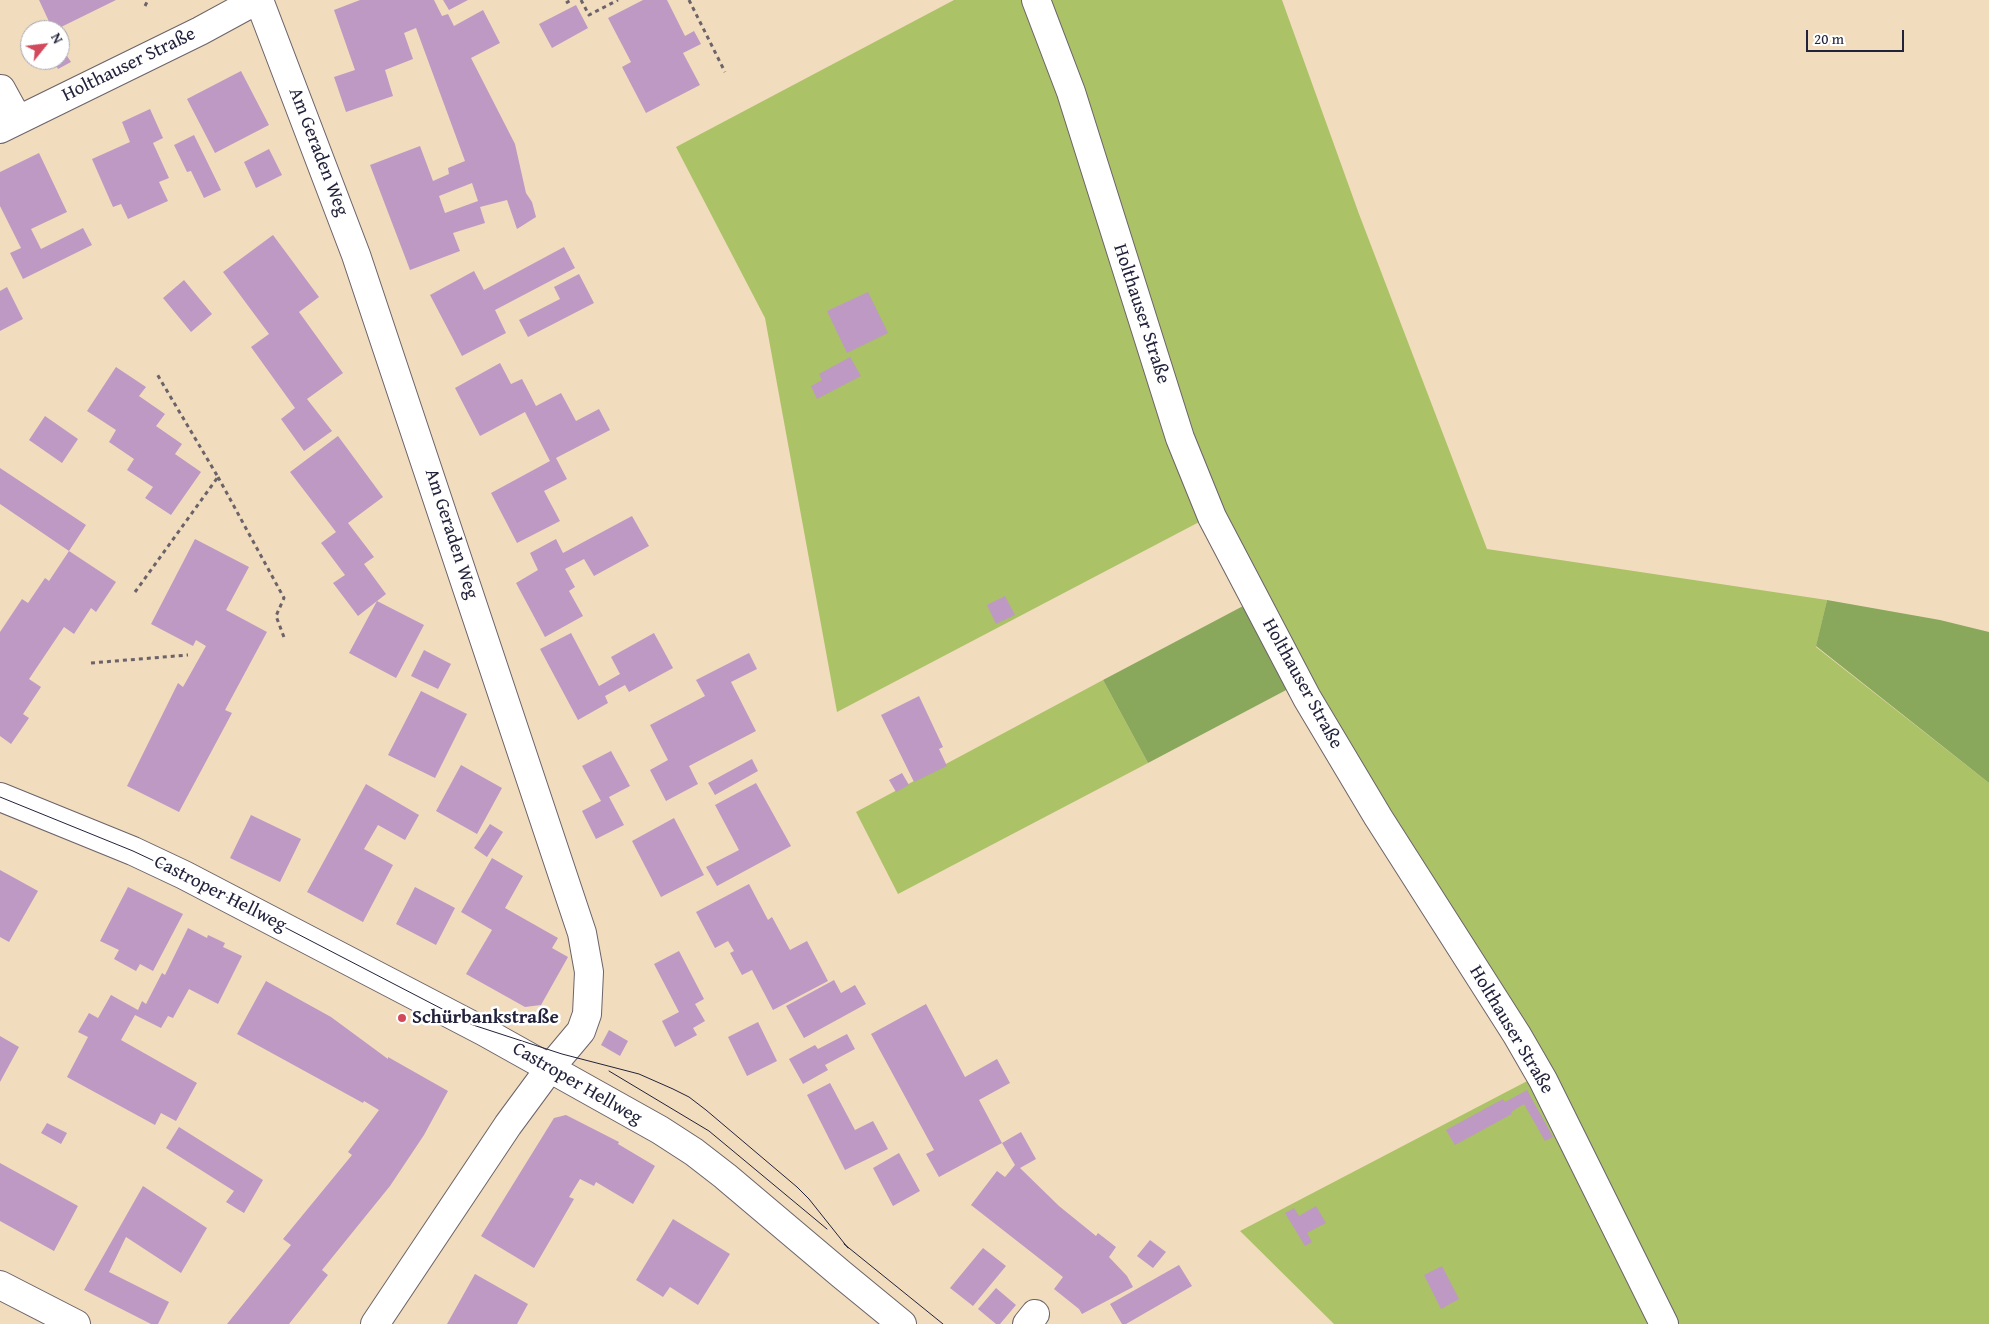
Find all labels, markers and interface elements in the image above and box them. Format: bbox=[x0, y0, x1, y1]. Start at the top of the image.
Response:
north arrow bbox=[20, 20, 70, 70]
scale bar bbox=[1809, 20, 1906, 52]
street label: Holthauser Straße bbox=[59, 23, 199, 107]
text: 20 m bbox=[1814, 28, 1844, 49]
text: N bbox=[46, 29, 68, 47]
street label: Am Geraden Weg bbox=[283, 85, 353, 219]
street label: Holthauser Straße bbox=[1108, 241, 1174, 387]
street label: Am Geraden Weg bbox=[419, 466, 483, 602]
street label: Holthauser Straße bbox=[1257, 615, 1347, 753]
street label: Castroper Hellweg bbox=[150, 851, 290, 937]
street label: Holthauser Straße bbox=[1464, 962, 1558, 1098]
place label: Schürbankstraße bbox=[412, 1007, 559, 1029]
marker: Schürbankstraße bbox=[396, 1012, 408, 1024]
street label: Castroper Hellweg bbox=[508, 1038, 646, 1130]

